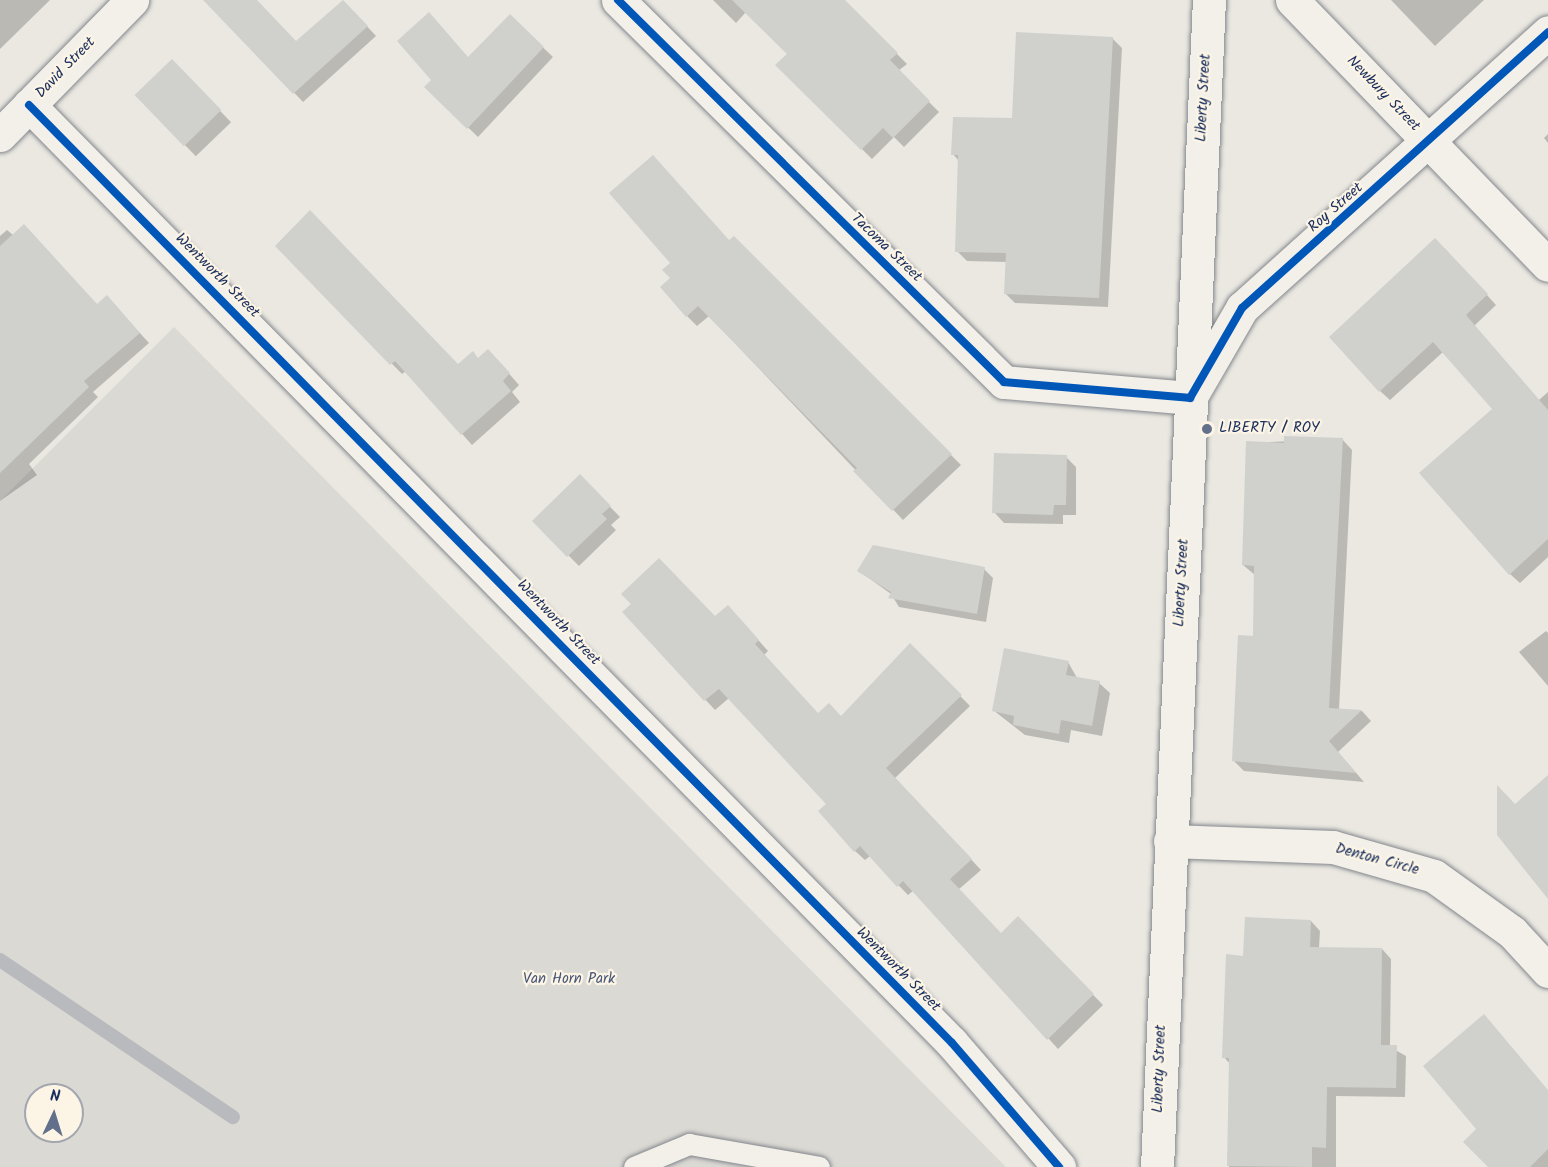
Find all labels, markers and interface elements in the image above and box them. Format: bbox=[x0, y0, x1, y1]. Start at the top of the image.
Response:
street label: David Street bbox=[32, 34, 100, 102]
street label: Newbury Street bbox=[1342, 52, 1424, 136]
street label: Liberty Street bbox=[1193, 53, 1215, 143]
street label: Roy Street bbox=[1305, 179, 1367, 237]
street label: Tacoma Street bbox=[847, 210, 925, 286]
street label: Wentworth Street bbox=[171, 230, 263, 322]
place label: LIBERTY / ROY bbox=[1219, 420, 1319, 438]
marker: LIBERTY / ROY bbox=[1200, 422, 1214, 436]
street label: Liberty Street bbox=[1171, 538, 1193, 628]
street label: Wentworth Street bbox=[513, 576, 603, 670]
street label: Denton Circle bbox=[1333, 840, 1421, 880]
street label: Wentworth Street bbox=[852, 924, 944, 1016]
park label: Van Horn Park bbox=[523, 971, 615, 989]
street label: Liberty Street bbox=[1149, 1025, 1171, 1113]
north arrow bbox=[24, 1083, 84, 1143]
text: N bbox=[49, 1084, 61, 1109]

